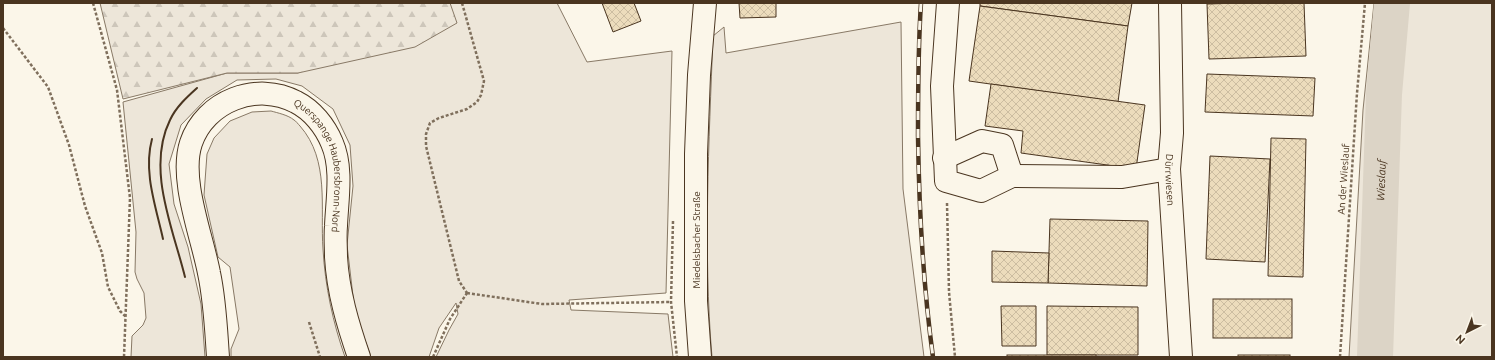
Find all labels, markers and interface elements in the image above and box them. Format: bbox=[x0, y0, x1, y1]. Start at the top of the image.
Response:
street label: Querspange Haubersbronn-Nord bbox=[292, 97, 344, 233]
street label: An der Wieslauf bbox=[1336, 143, 1351, 215]
street label: Dürrwiesen bbox=[1163, 153, 1176, 206]
water label: Wieslauf bbox=[1374, 157, 1388, 201]
street label: Miedelsbacher Straße bbox=[691, 191, 702, 289]
north arrow bbox=[1447, 312, 1487, 352]
text: N bbox=[1453, 332, 1467, 347]

